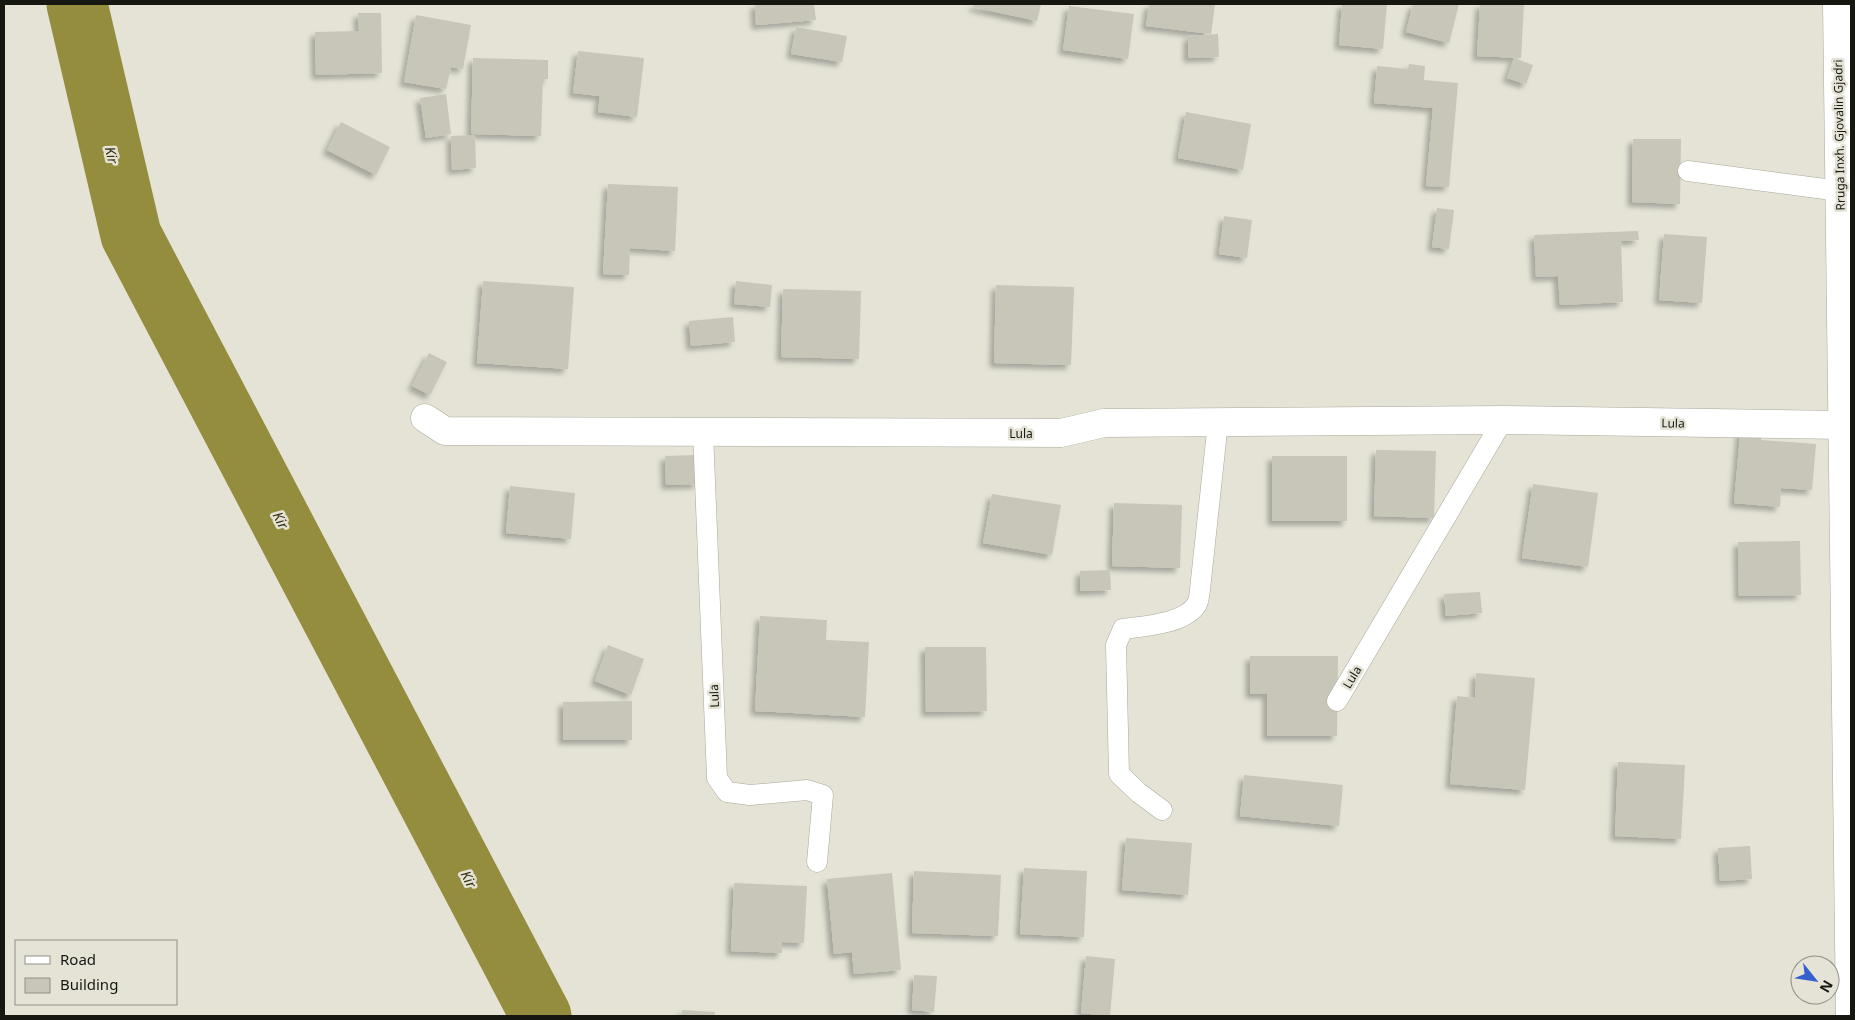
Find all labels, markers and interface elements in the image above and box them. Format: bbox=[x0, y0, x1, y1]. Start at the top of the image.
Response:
street label: Rruga Inxh. Gjovalin Gjadri bbox=[1829, 59, 1849, 211]
water label: Kir bbox=[101, 145, 123, 166]
street label: Lula bbox=[1661, 414, 1685, 432]
street label: Lula bbox=[1009, 425, 1033, 442]
water label: Kir bbox=[269, 508, 294, 532]
street label: Lula bbox=[1339, 663, 1365, 691]
street label: Lula bbox=[705, 684, 723, 708]
water label: Kir bbox=[457, 867, 482, 891]
legend bbox=[15, 940, 178, 1005]
text: Road bbox=[60, 949, 96, 969]
north arrow bbox=[1790, 955, 1840, 1005]
text: Building bbox=[60, 974, 118, 994]
text: N bbox=[1816, 977, 1838, 996]

